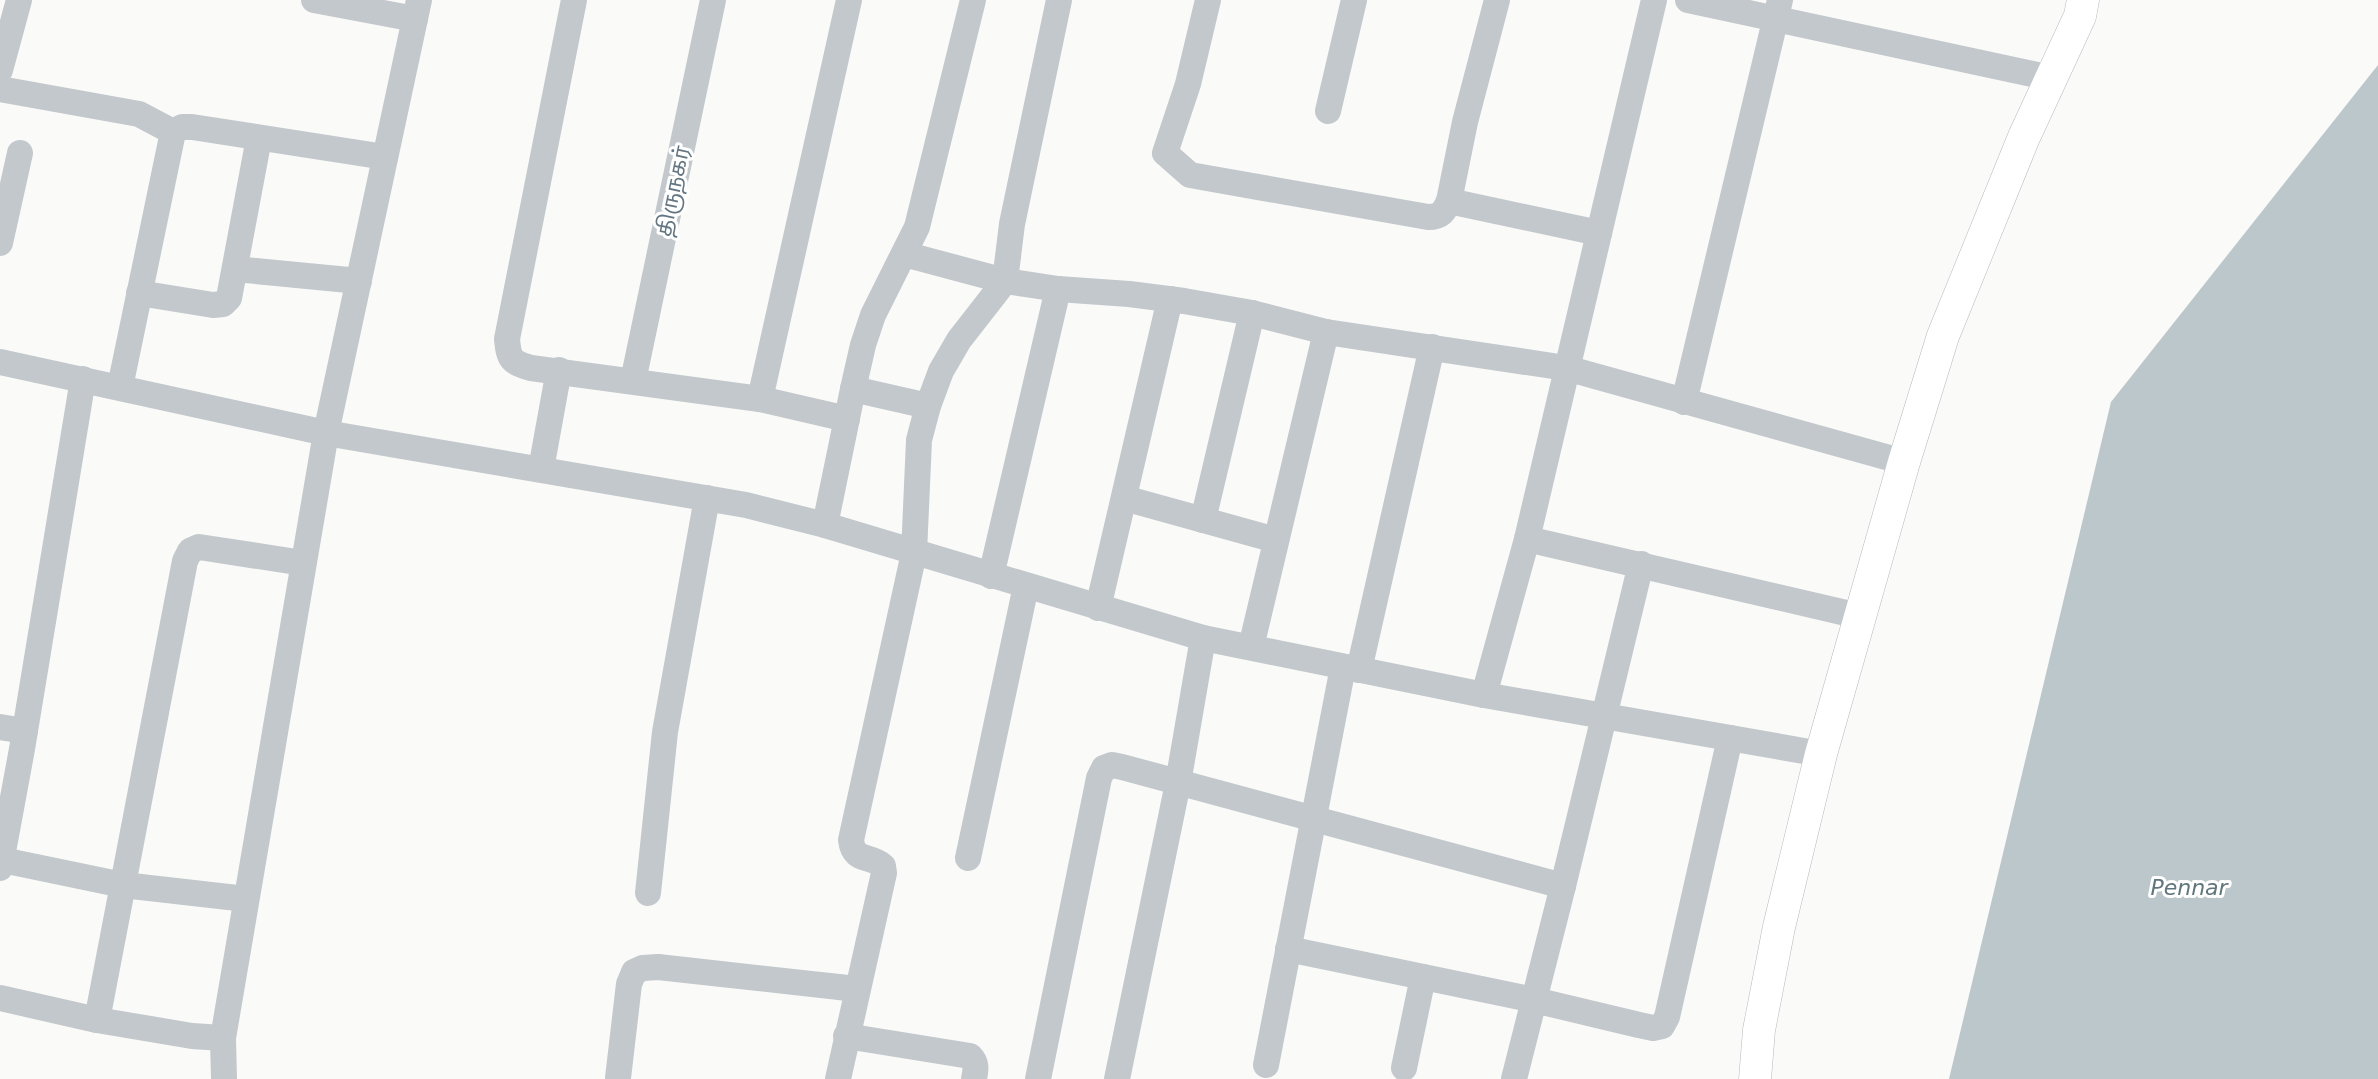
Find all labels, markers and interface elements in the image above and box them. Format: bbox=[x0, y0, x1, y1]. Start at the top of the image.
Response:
street label: திருநகர் bbox=[652, 143, 696, 239]
water label: Pennar bbox=[2150, 875, 2230, 900]

